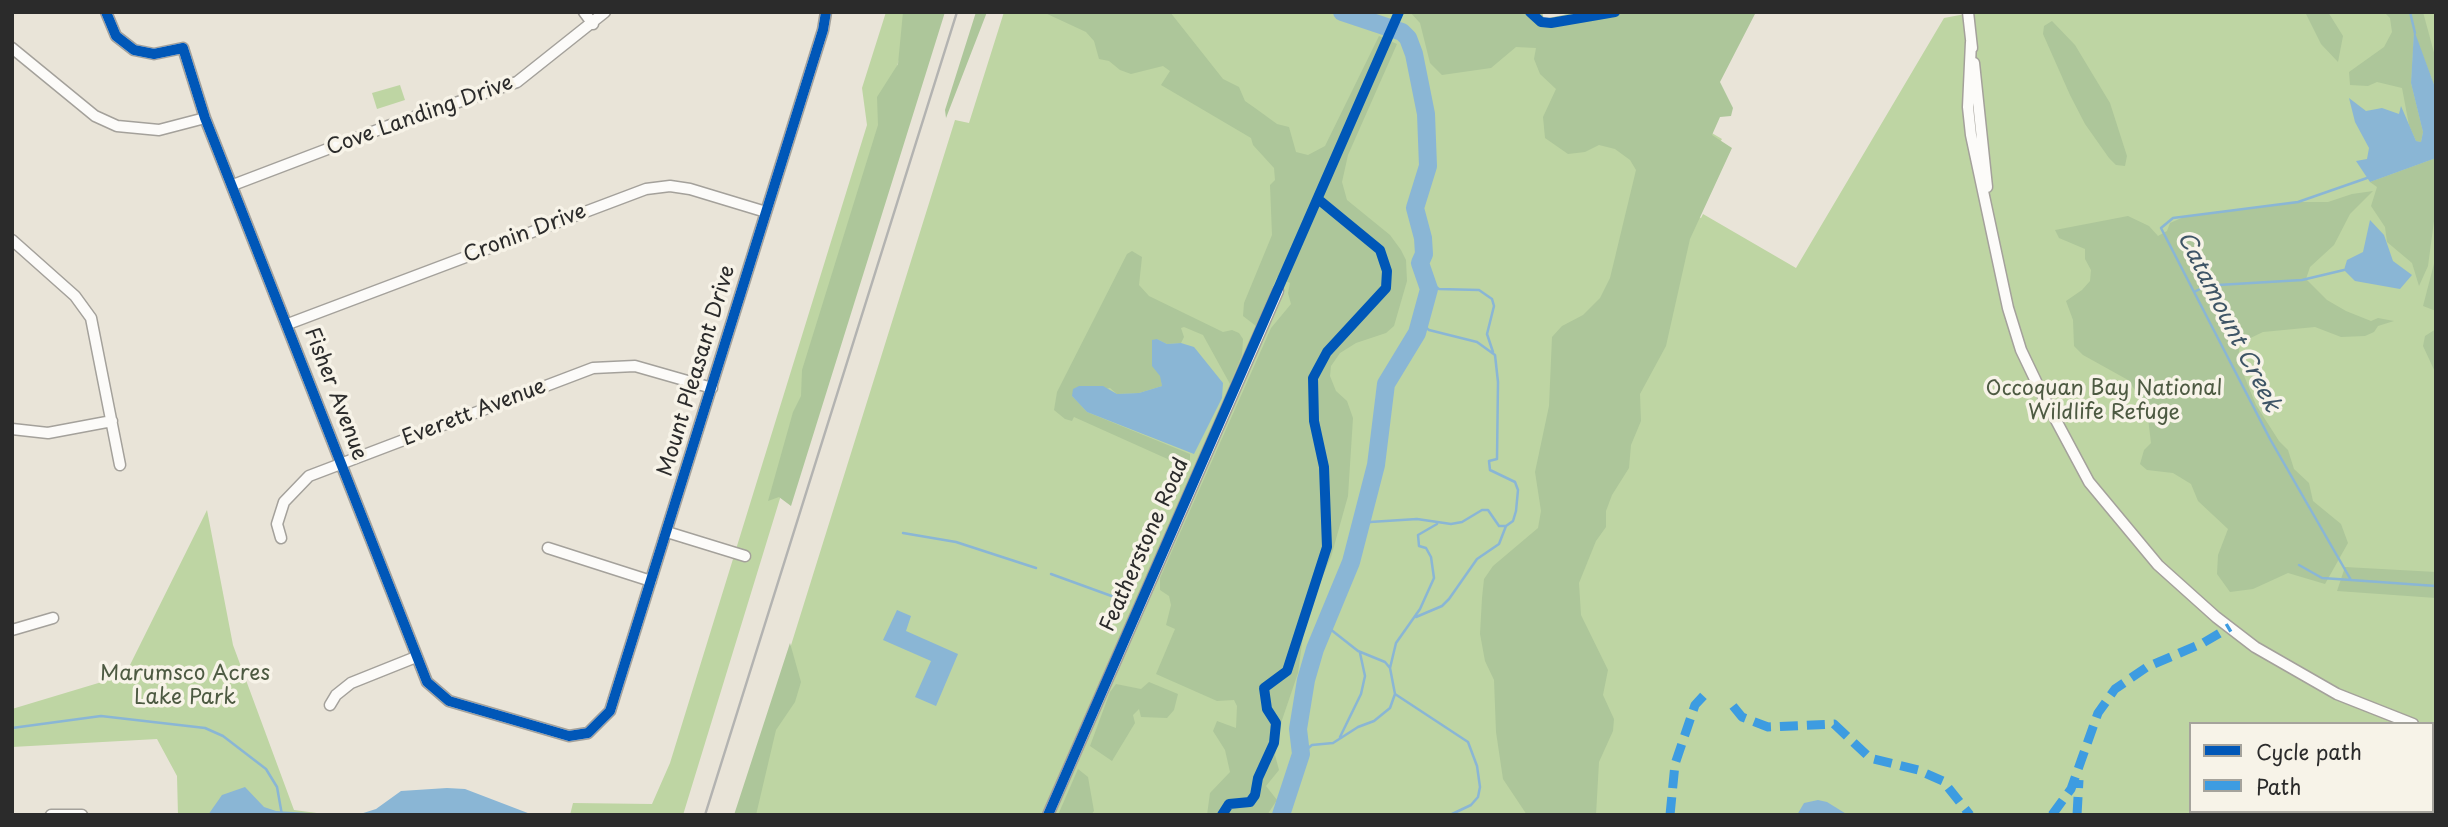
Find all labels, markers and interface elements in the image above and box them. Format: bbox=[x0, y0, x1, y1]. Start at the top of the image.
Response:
street label: Cove Landing Drive bbox=[323, 71, 517, 161]
street label: Cronin Drive bbox=[460, 199, 590, 269]
water label: Catamount Creek bbox=[2171, 227, 2285, 417]
street label: Mount Pleasant Drive bbox=[653, 262, 741, 480]
street label: Fisher Avenue bbox=[298, 324, 372, 464]
street label: Everett Avenue bbox=[399, 374, 549, 452]
park label: Occoquan Bay National Wildlife Refuge bbox=[1986, 376, 2222, 426]
street label: Featherstone Road bbox=[1095, 454, 1195, 636]
park label: Marumsco Acres Lake Park bbox=[100, 661, 270, 711]
legend bbox=[2189, 722, 2434, 813]
text: Cycle path bbox=[2256, 735, 2362, 767]
text: Path bbox=[2256, 770, 2301, 802]

